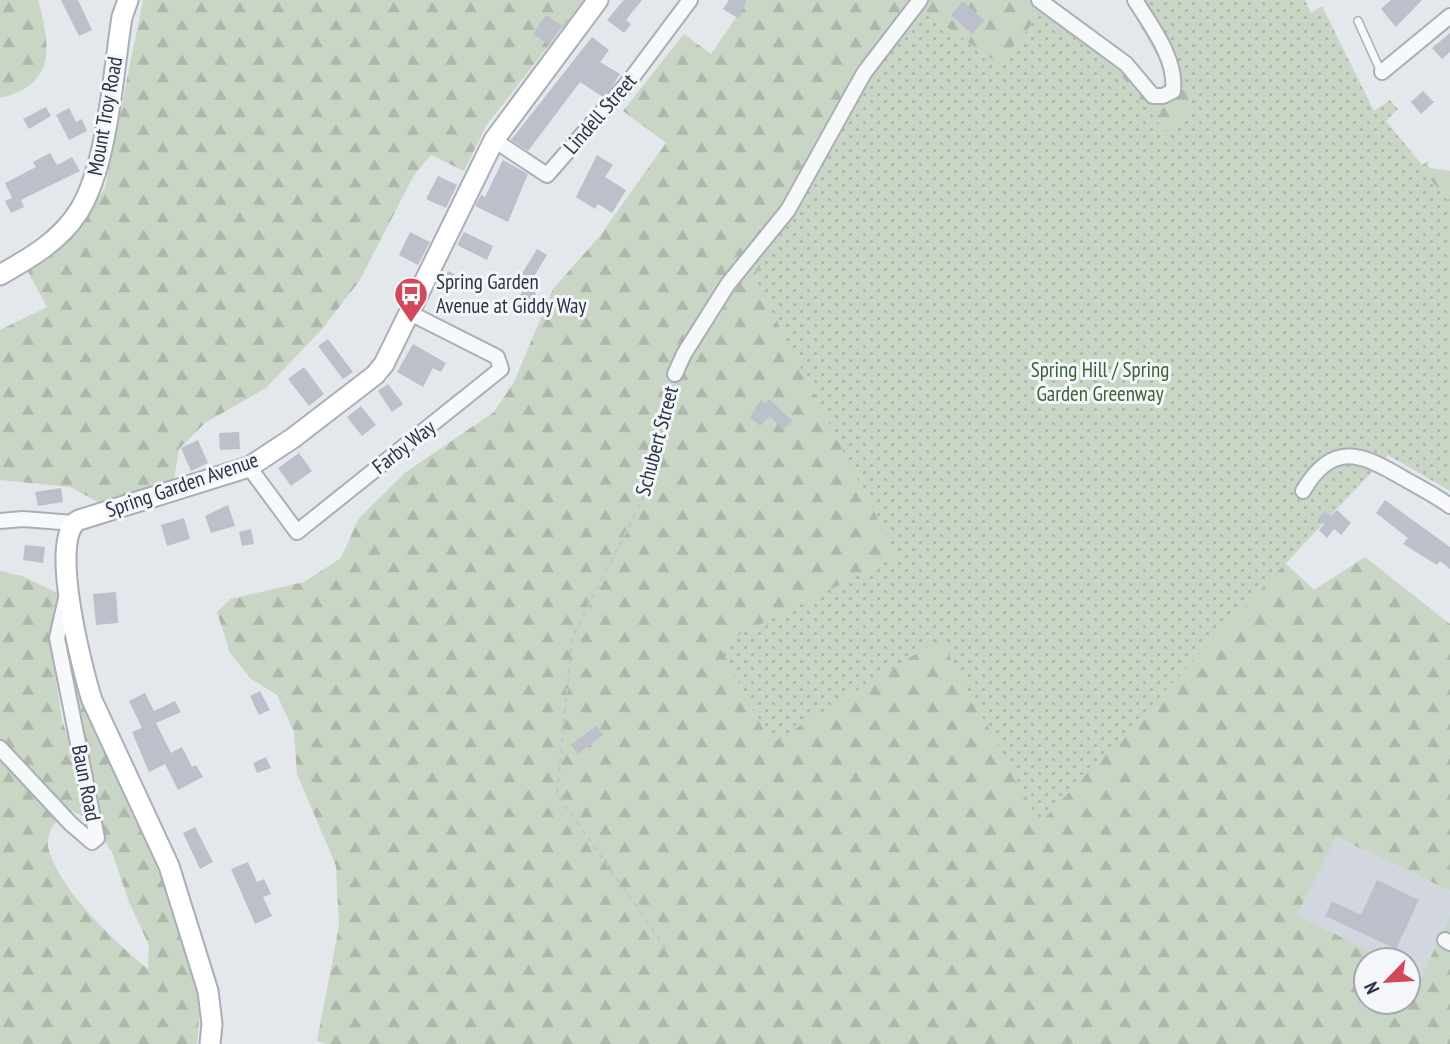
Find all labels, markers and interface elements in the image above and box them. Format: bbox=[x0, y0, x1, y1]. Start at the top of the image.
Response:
street label: Mount Troy Road bbox=[81, 54, 128, 177]
street label: Lindell Street bbox=[557, 68, 642, 159]
place label: Spring Garden Avenue at Giddy Way bbox=[436, 268, 586, 319]
bus stop icon: Spring Garden Avenue at Giddy Way bbox=[392, 275, 430, 324]
park label: Spring Hill / Spring Garden Greenway bbox=[1031, 356, 1169, 407]
street label: Schubert Street bbox=[629, 383, 684, 499]
street label: Farby Way bbox=[367, 413, 441, 480]
street label: Spring Garden Avenue bbox=[102, 446, 262, 523]
street label: Baun Road bbox=[66, 743, 107, 823]
north arrow bbox=[1352, 946, 1422, 1016]
text: N bbox=[1359, 978, 1385, 998]

